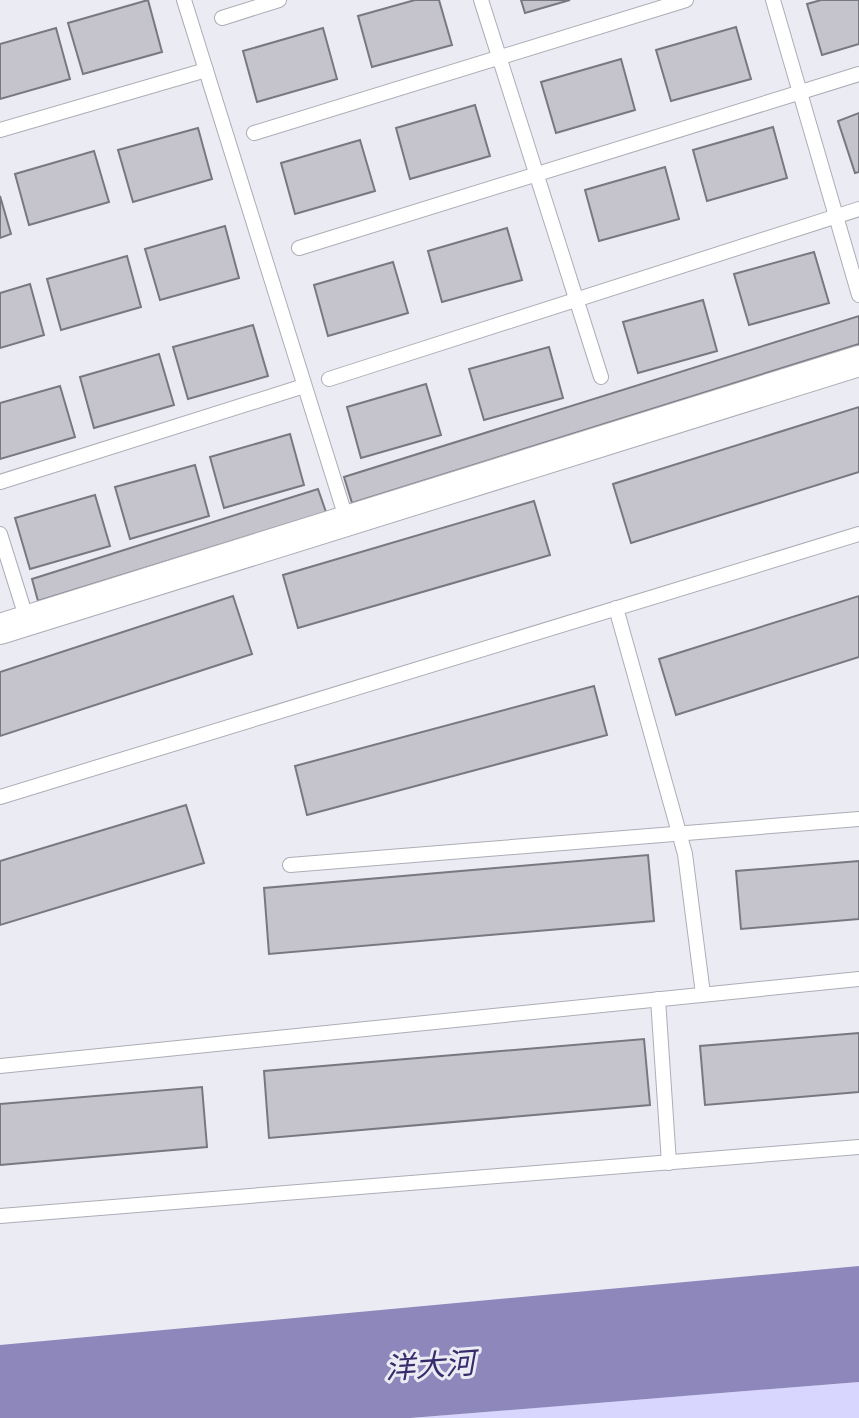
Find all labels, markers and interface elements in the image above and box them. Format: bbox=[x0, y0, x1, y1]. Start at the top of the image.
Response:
water label: 洋大河 bbox=[384, 1347, 481, 1385]

